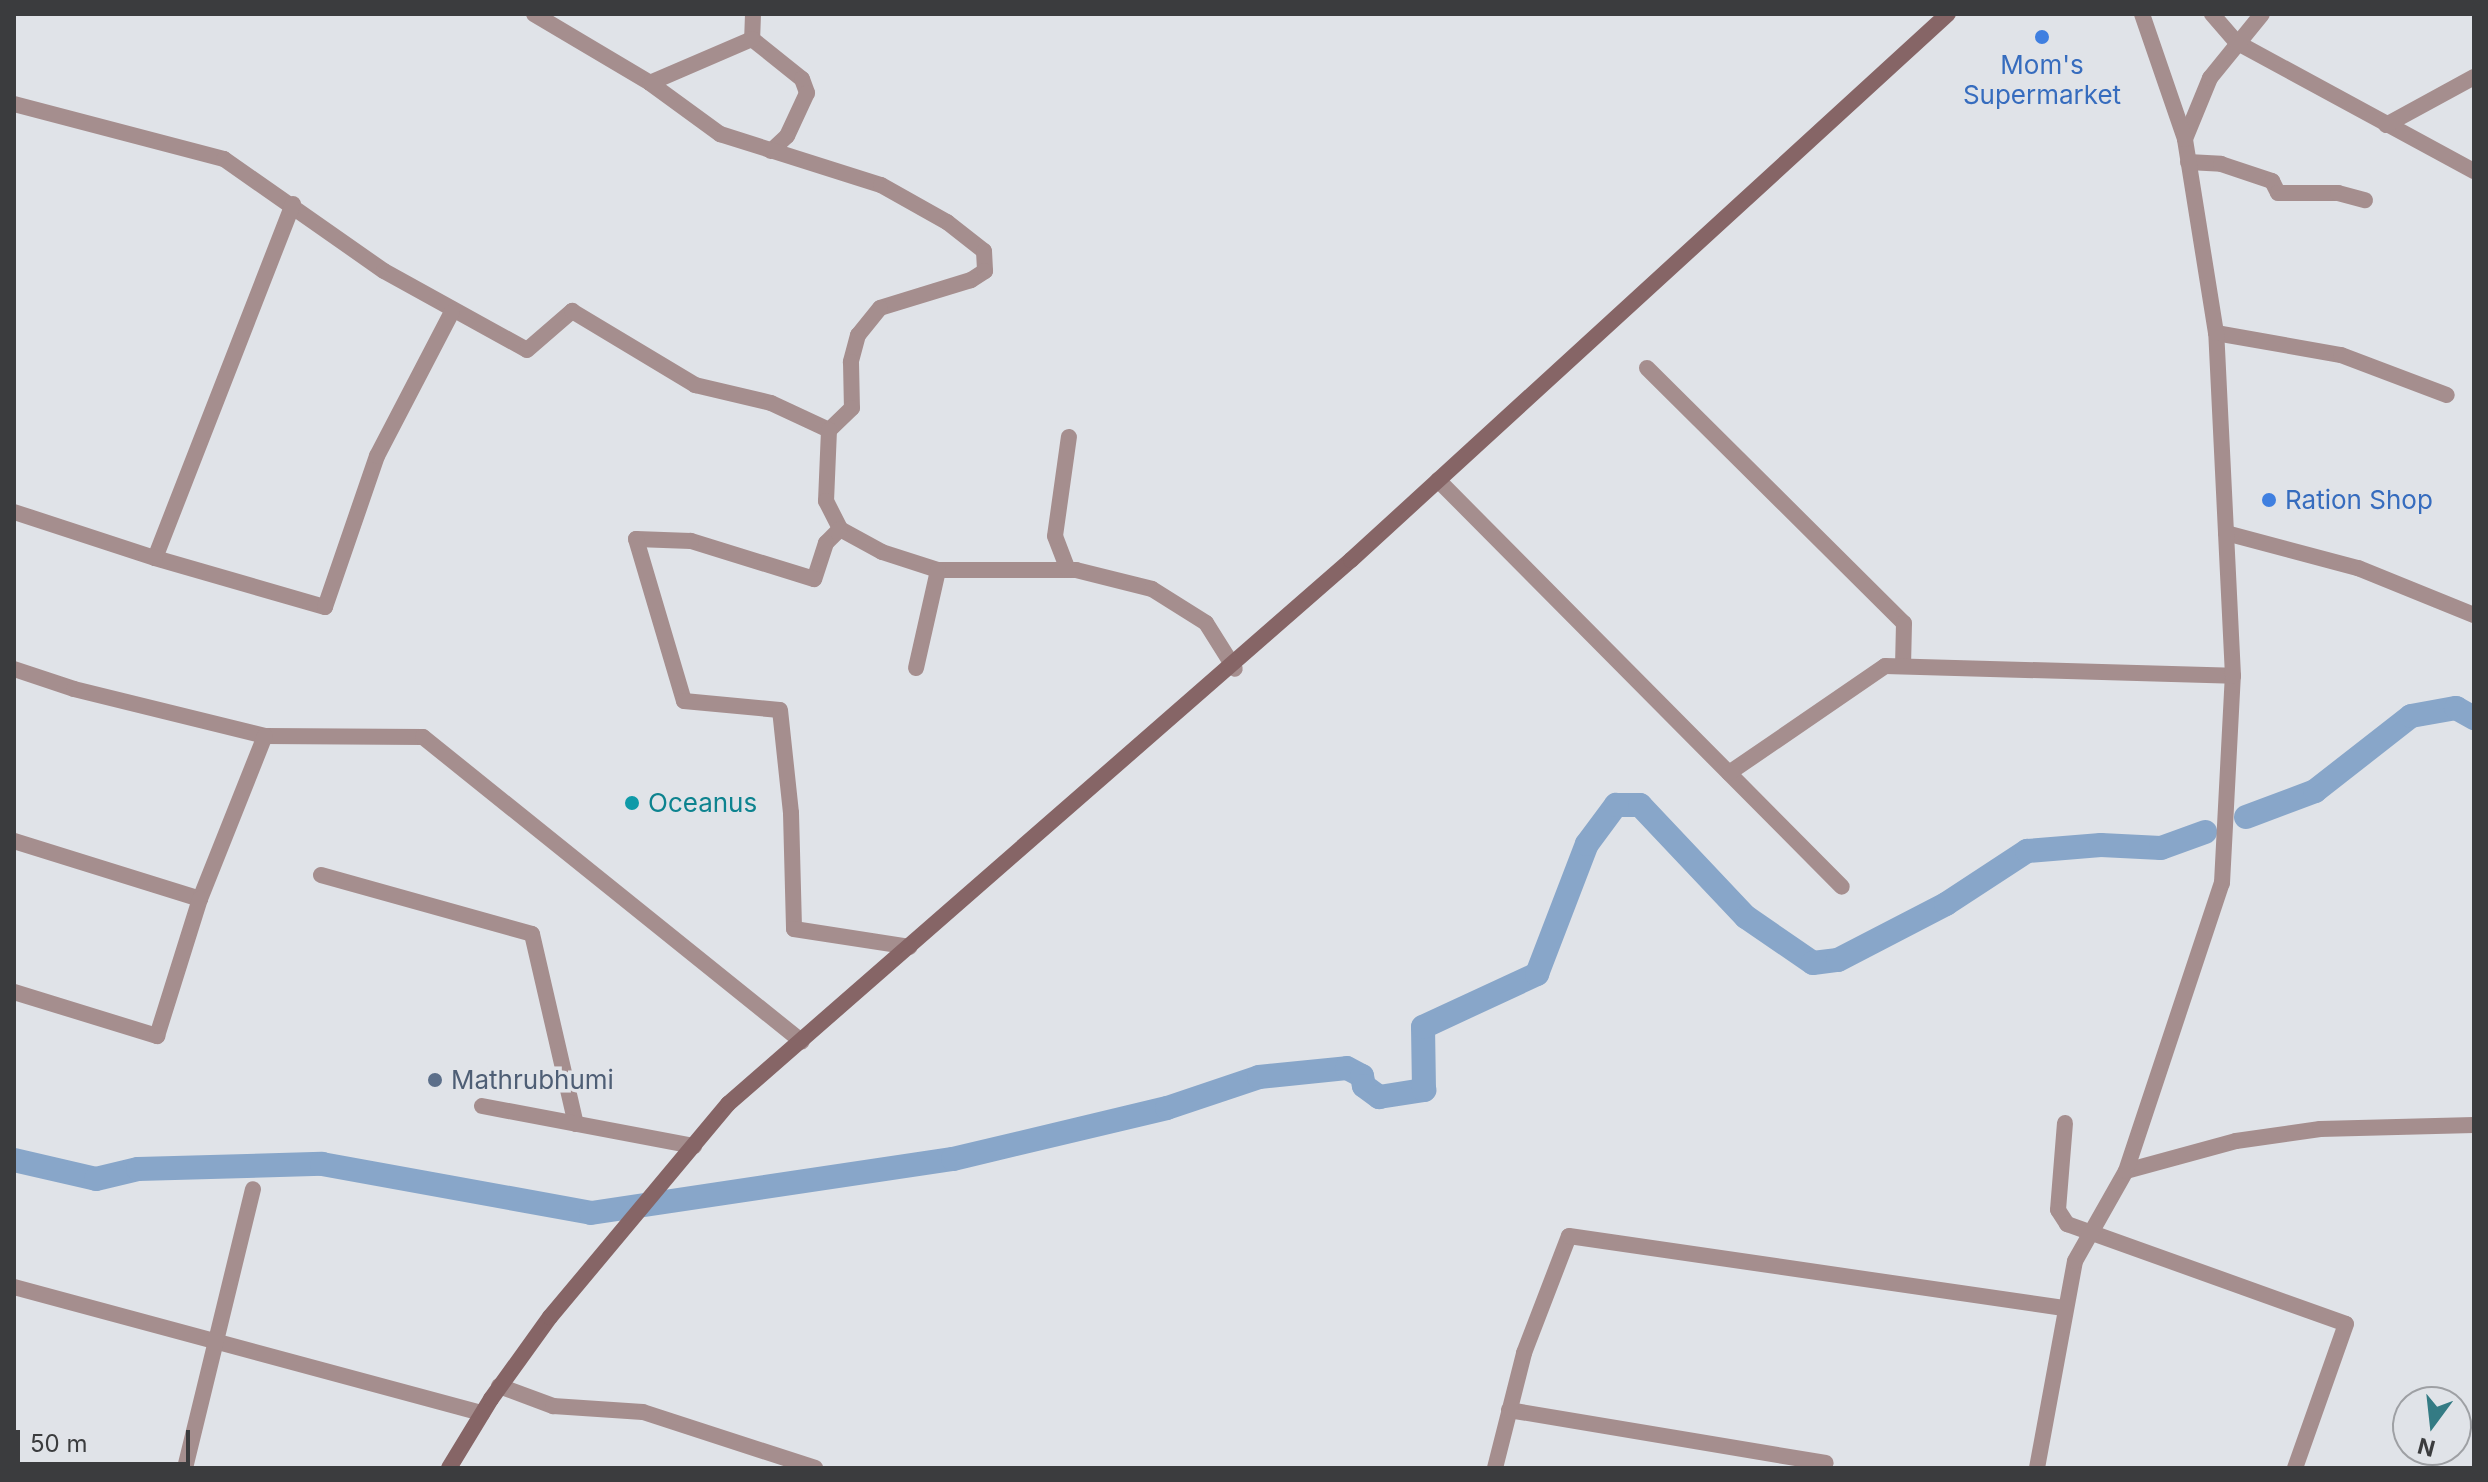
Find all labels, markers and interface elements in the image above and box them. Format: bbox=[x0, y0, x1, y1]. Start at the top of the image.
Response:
marker: Mom's Supermarket bbox=[2033, 28, 2051, 46]
place label: Mom's Supermarket bbox=[1963, 49, 2121, 110]
place label: Ration Shop bbox=[2285, 484, 2433, 516]
marker: Ration Shop bbox=[2260, 491, 2278, 509]
place label: Oceanus bbox=[648, 787, 757, 819]
marker: Oceanus bbox=[623, 794, 641, 812]
place label: Mathrubhumi bbox=[451, 1064, 614, 1096]
marker: Mathrubhumi bbox=[426, 1071, 444, 1089]
north arrow bbox=[2392, 1386, 2472, 1466]
scale bar bbox=[20, 1414, 194, 1464]
text: 50 m bbox=[30, 1429, 88, 1458]
text: N bbox=[2415, 1433, 2438, 1462]

